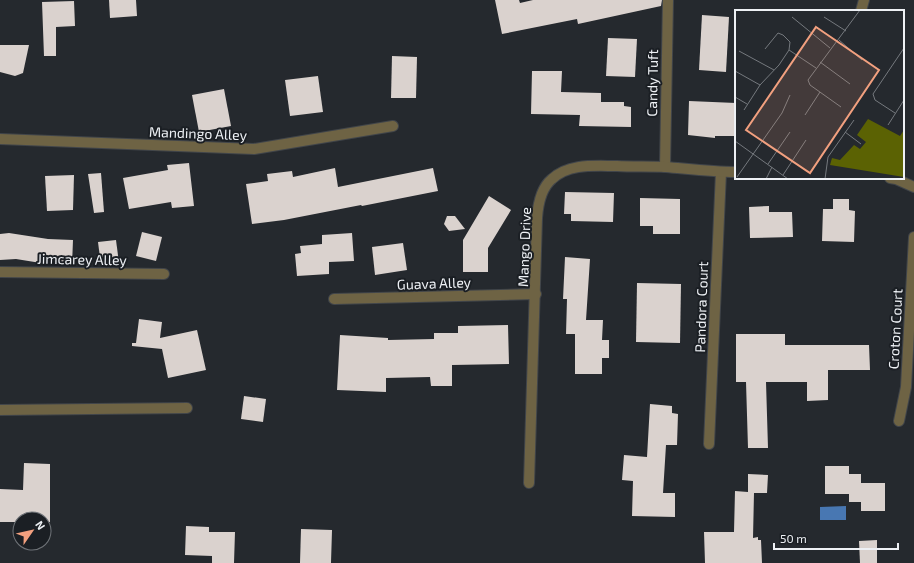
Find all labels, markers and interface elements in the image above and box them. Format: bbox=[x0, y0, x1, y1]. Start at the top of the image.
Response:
inset map bbox=[735, 10, 904, 179]
street label: Candy Tuft bbox=[643, 49, 661, 117]
street label: Mandingo Alley bbox=[149, 123, 248, 143]
street label: Mango Drive bbox=[514, 207, 534, 287]
street label: Jimcarey Alley bbox=[37, 250, 128, 268]
street label: Pandora Court bbox=[691, 261, 711, 353]
street label: Guava Alley bbox=[397, 273, 472, 293]
street label: Croton Court bbox=[884, 288, 906, 370]
north arrow bbox=[12, 511, 52, 551]
text: N bbox=[33, 518, 48, 532]
scale bar bbox=[774, 525, 898, 551]
text: 50 m bbox=[780, 531, 807, 545]

